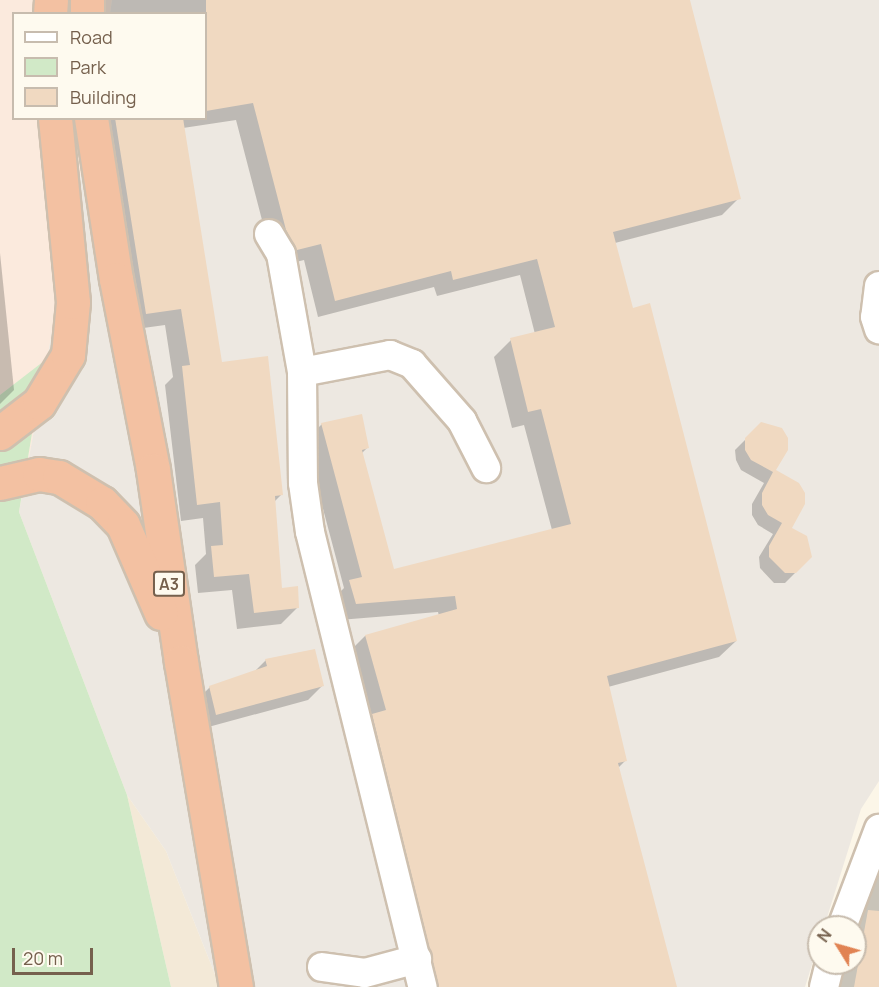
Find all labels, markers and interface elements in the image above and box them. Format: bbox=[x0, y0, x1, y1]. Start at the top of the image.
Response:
legend bbox=[12, 12, 207, 120]
text: Road bbox=[70, 25, 113, 49]
text: Park bbox=[70, 55, 106, 79]
text: Building bbox=[70, 85, 136, 109]
road number: A3 bbox=[152, 571, 186, 597]
north arrow bbox=[807, 915, 867, 975]
text: N bbox=[812, 924, 836, 947]
scale bar bbox=[15, 936, 96, 974]
text: 20 m bbox=[23, 946, 63, 970]

